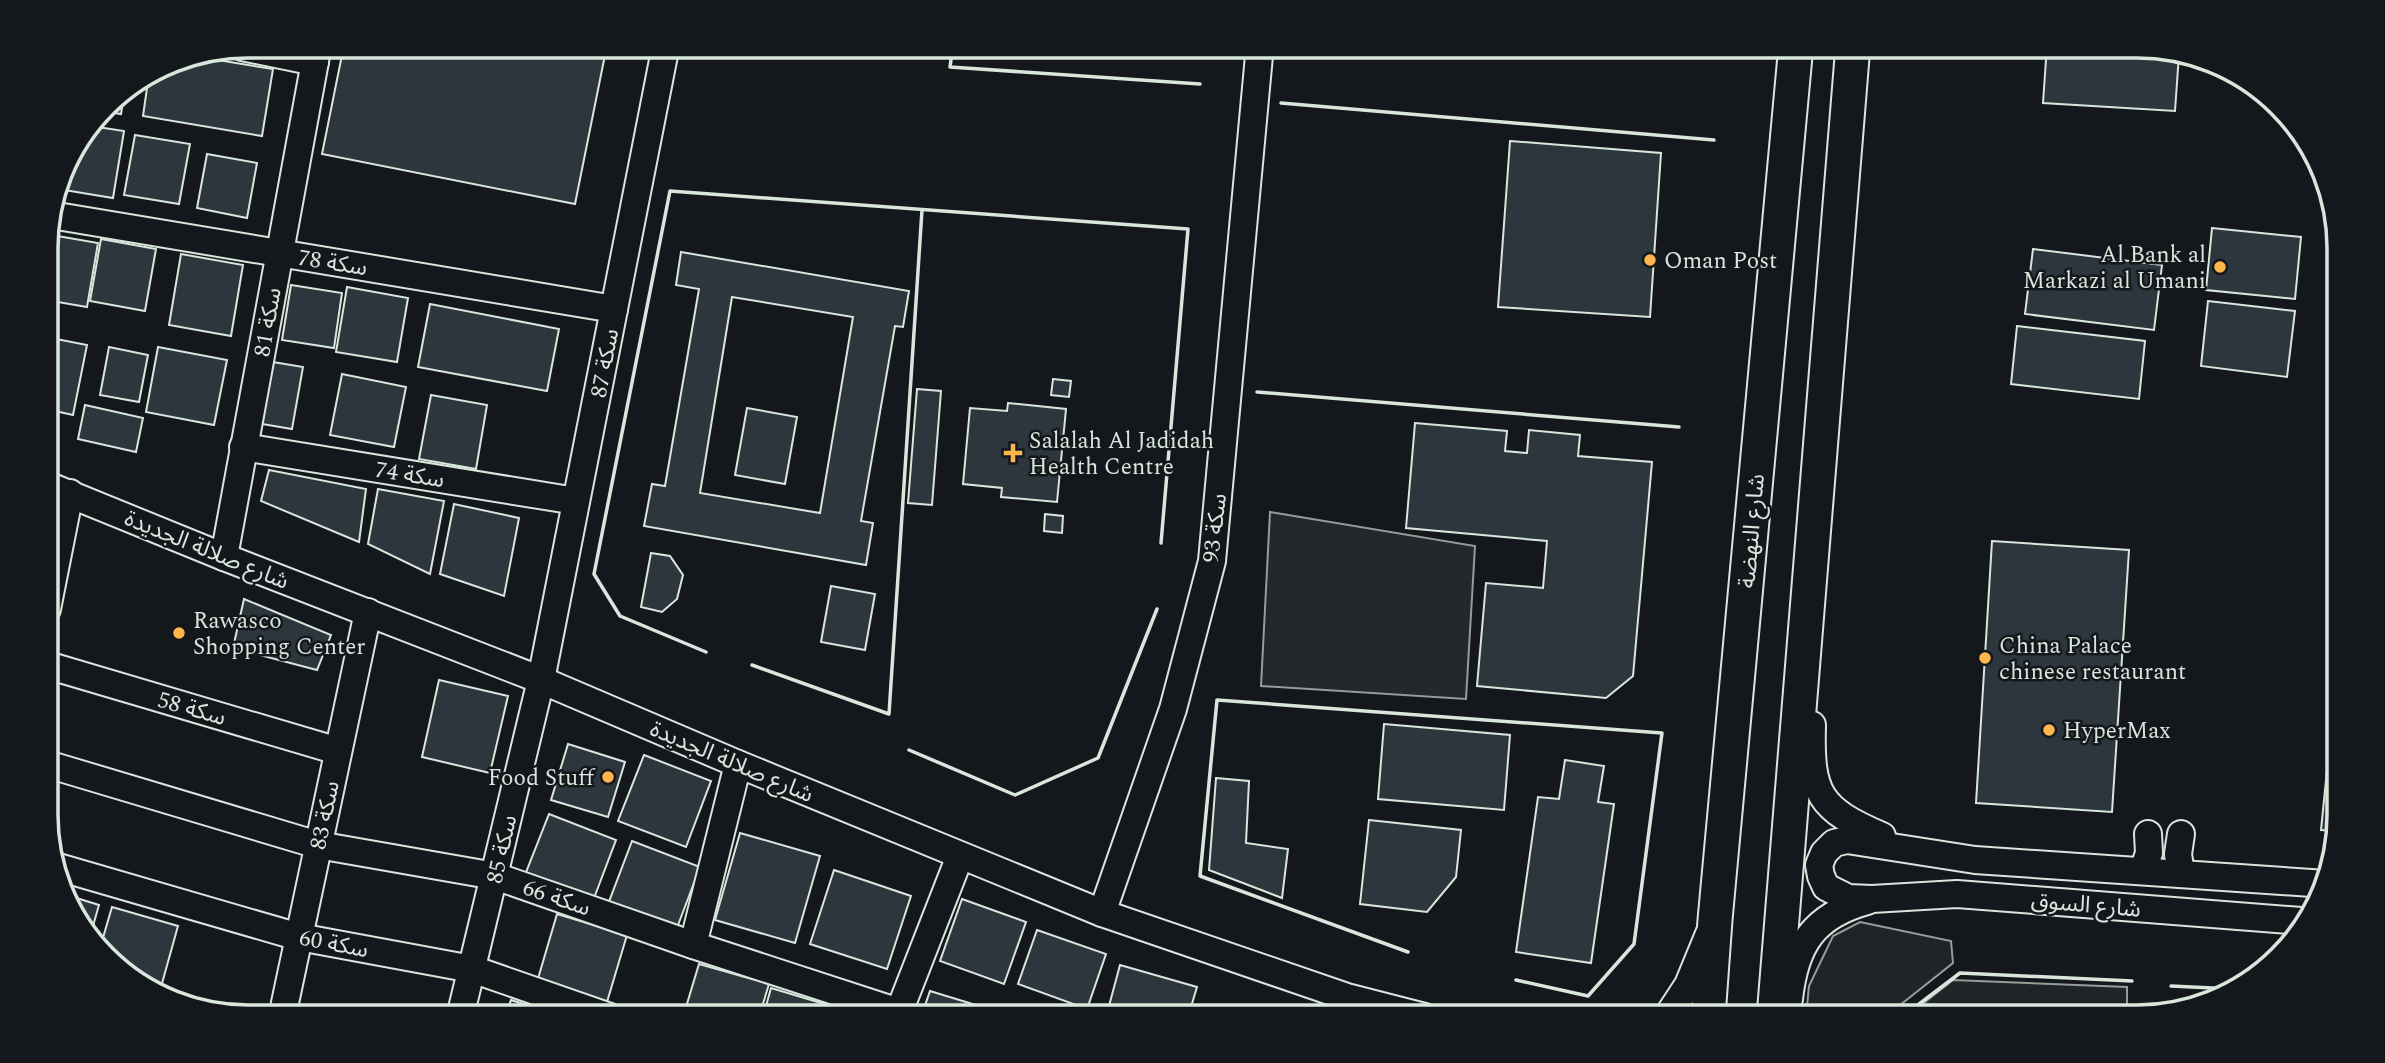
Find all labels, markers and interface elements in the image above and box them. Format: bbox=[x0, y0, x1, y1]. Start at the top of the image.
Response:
place label: Al Bank al Markazi al Umani bbox=[2023, 238, 2206, 299]
street label: سكة 78 bbox=[296, 241, 370, 286]
place label: Oman Post bbox=[1664, 244, 1777, 279]
marker: Oman Post bbox=[1642, 252, 1658, 268]
marker: Al Bank al Markazi al Umani bbox=[2212, 259, 2228, 275]
street label: سكة 81 bbox=[245, 285, 292, 360]
street label: سكة 87 bbox=[582, 326, 629, 401]
place label: Salalah Al Jadidah Health Centre bbox=[1029, 424, 1214, 485]
marker: Salalah Al Jadidah Health Centre bbox=[1003, 443, 1023, 463]
street label: سكة 74 bbox=[373, 453, 447, 498]
street label: شارع النهضة bbox=[1730, 473, 1775, 590]
street label: سكة 93 bbox=[1194, 491, 1237, 565]
street label: شارع صلالة الجديدة bbox=[119, 501, 294, 599]
place label: Rawasco Shopping Center bbox=[193, 604, 366, 665]
marker: Rawasco Shopping Center bbox=[171, 625, 187, 641]
place label: China Palace chinese restaurant bbox=[1999, 629, 2186, 690]
marker: China Palace chinese restaurant bbox=[1977, 650, 1993, 666]
street label: سكة 58 bbox=[153, 683, 230, 736]
street label: شارع صلالة الجديدة bbox=[644, 712, 819, 813]
place label: HyperMax bbox=[2063, 714, 2171, 749]
marker: HyperMax bbox=[2041, 722, 2057, 738]
place label: Food Stuff bbox=[488, 761, 596, 796]
marker: Food Stuff bbox=[600, 769, 616, 785]
street label: سكة 83 bbox=[301, 778, 350, 853]
street label: سكة 85 bbox=[478, 811, 527, 887]
street label: سكة 66 bbox=[518, 871, 595, 926]
street label: شارع السوق bbox=[2029, 883, 2142, 928]
street label: سكة 60 bbox=[296, 921, 371, 968]

